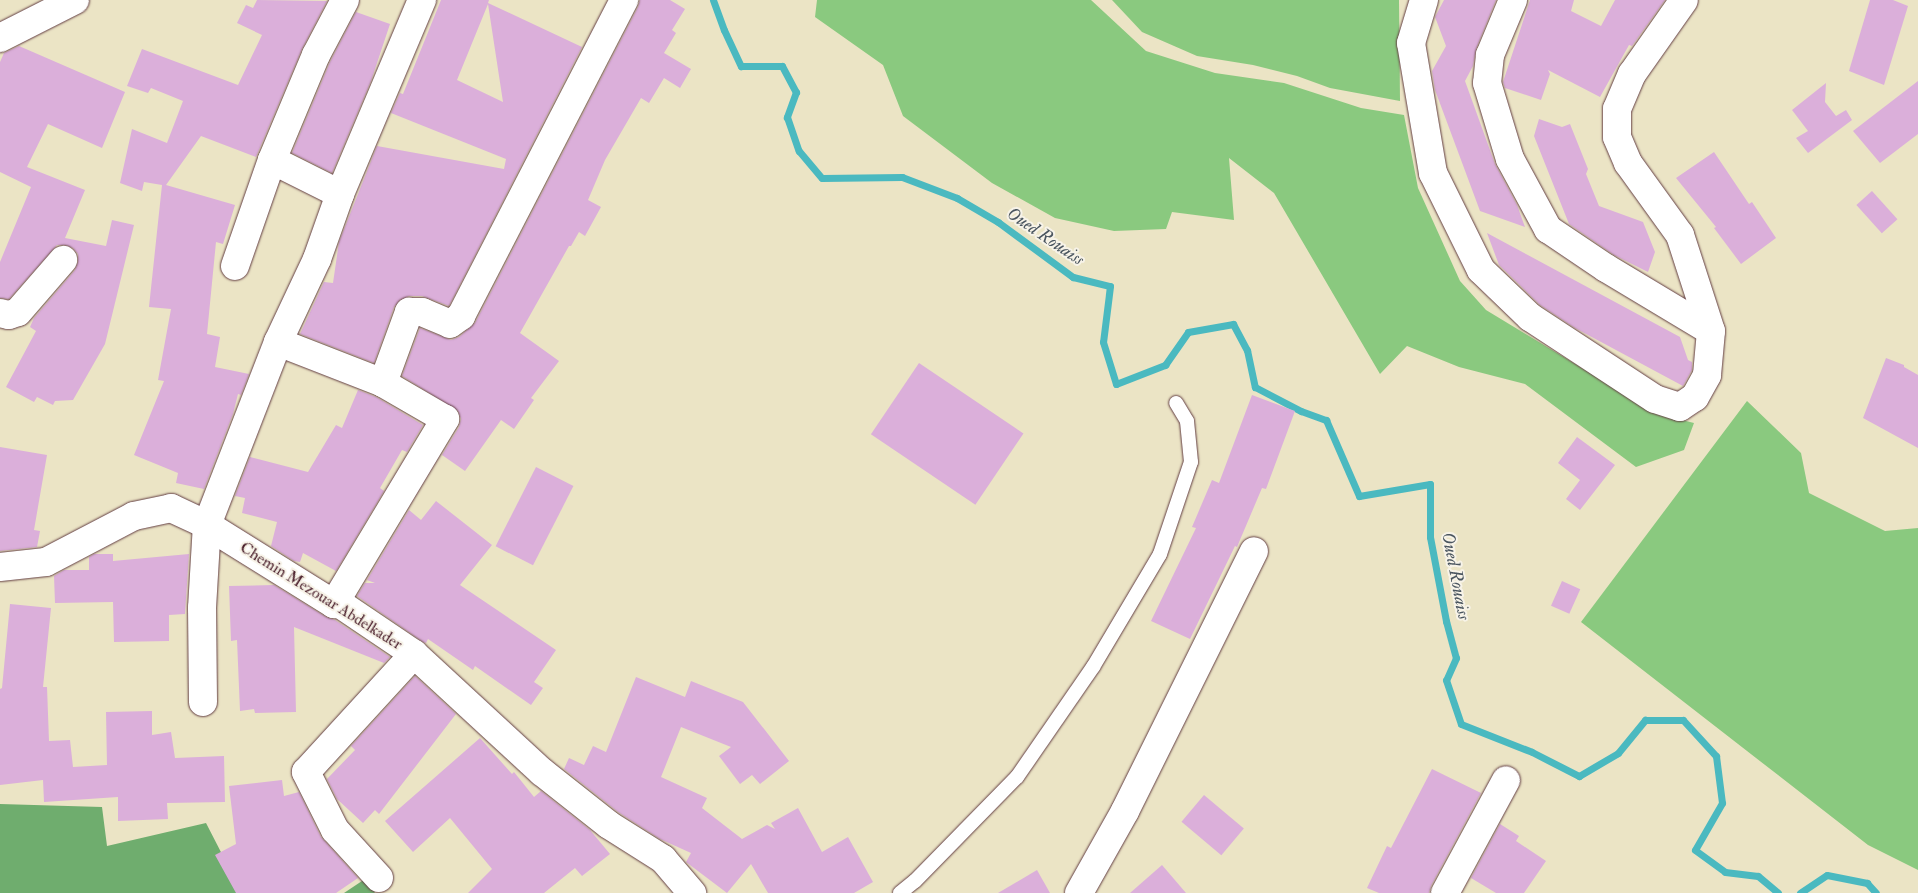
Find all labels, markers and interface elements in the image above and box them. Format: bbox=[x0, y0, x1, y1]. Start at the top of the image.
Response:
water label: Oued Rouaiss bbox=[1002, 203, 1088, 271]
water label: Oued Rouaiss bbox=[1436, 530, 1474, 622]
street label: Chemin Mezouar Abdelkader bbox=[236, 538, 406, 654]

